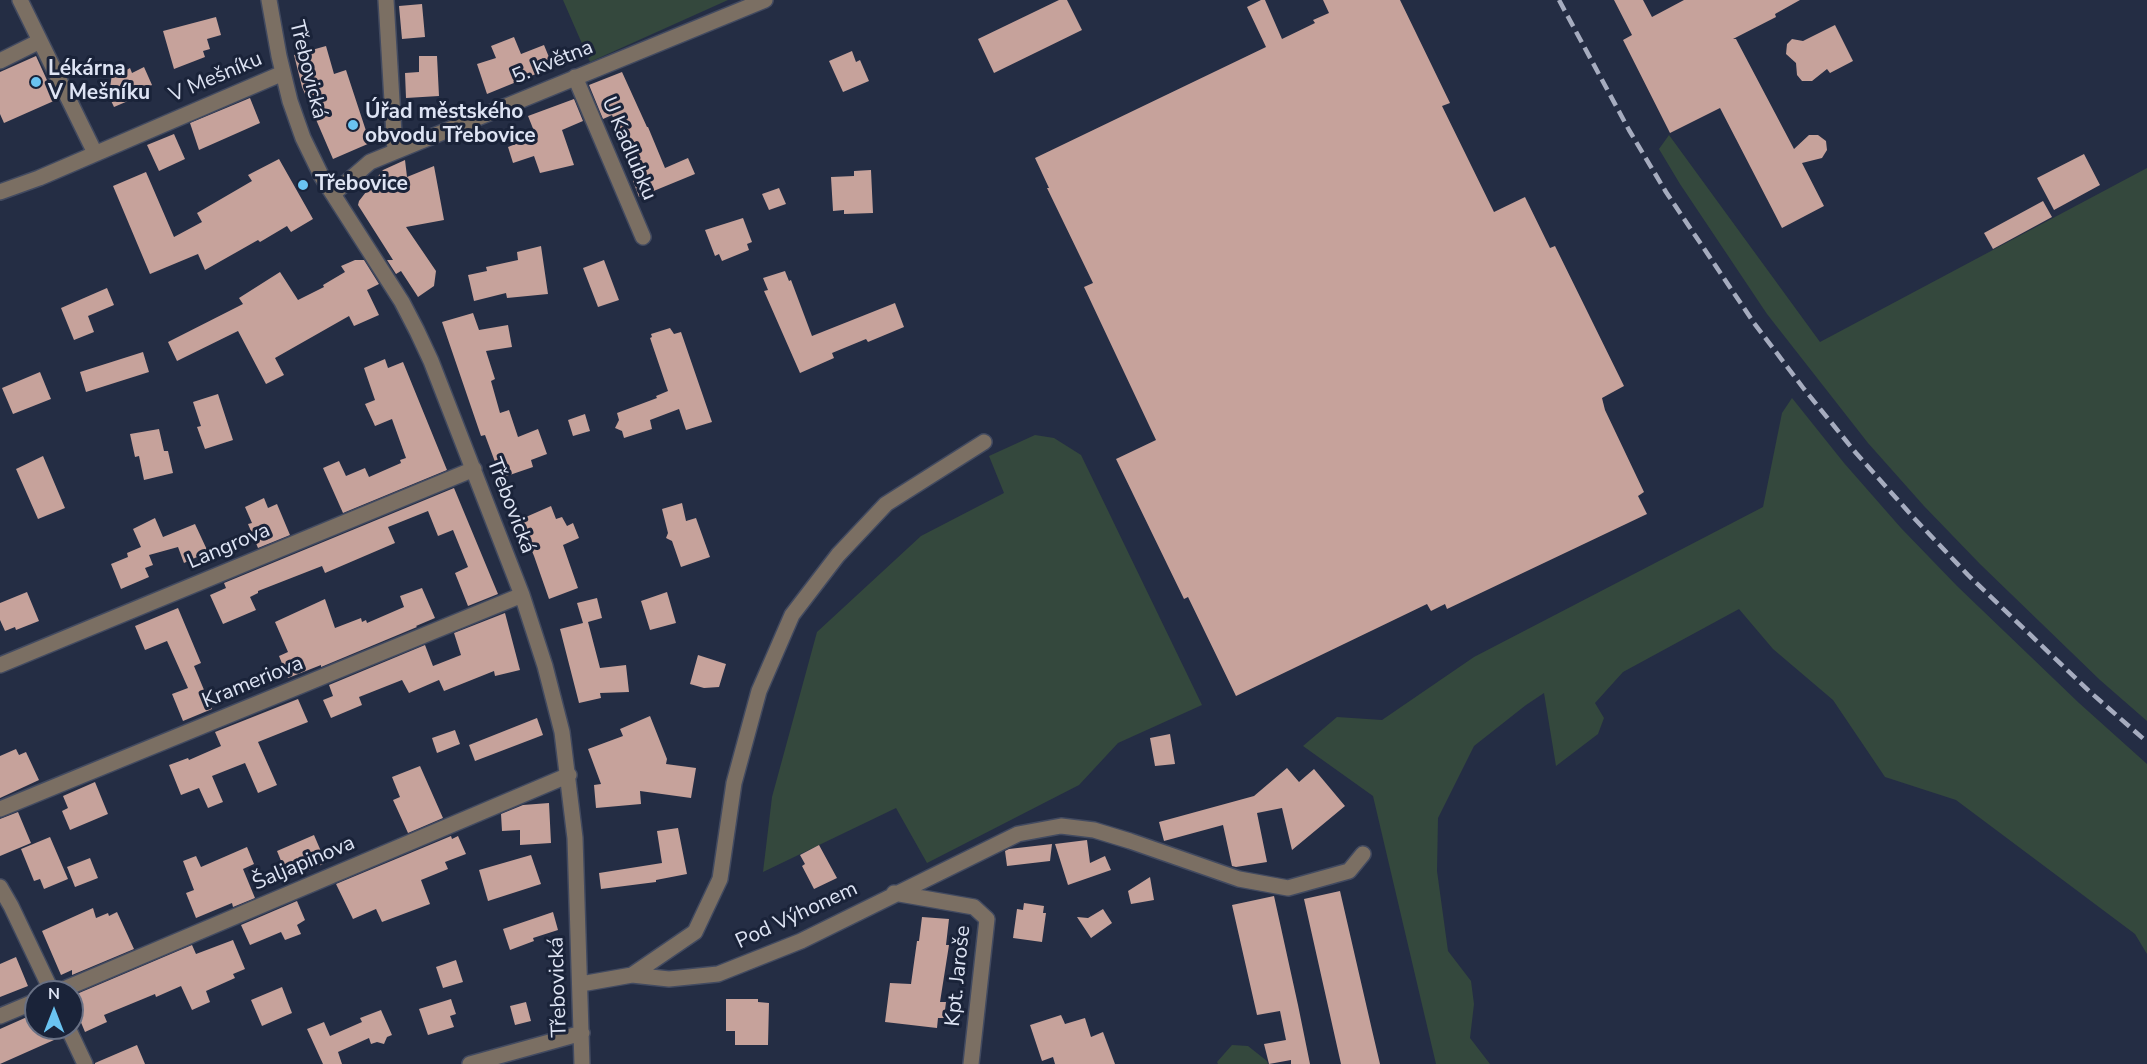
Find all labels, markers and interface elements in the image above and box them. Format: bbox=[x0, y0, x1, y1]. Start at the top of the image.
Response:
street label: Třebovická bbox=[283, 18, 331, 122]
street label: 5. května bbox=[509, 35, 597, 91]
street label: V Mešníku bbox=[166, 47, 266, 109]
place label: Lékárna V Mešníku bbox=[48, 57, 150, 107]
marker: Lékárna V Mešníku bbox=[29, 75, 43, 89]
street label: U Kadlubku bbox=[595, 94, 661, 204]
place label: Úřad městského obvodu Třebovice bbox=[365, 100, 536, 150]
marker: Úřad městského obvodu Třebovice bbox=[346, 118, 360, 132]
place label: Třebovice bbox=[315, 172, 408, 198]
marker: Třebovice bbox=[296, 178, 310, 192]
street label: Třebovická bbox=[480, 455, 540, 557]
street label: Langrova bbox=[184, 518, 274, 576]
street label: Krameriova bbox=[199, 651, 307, 715]
street label: Šaljapinova bbox=[249, 831, 359, 897]
street label: Pod Výhonem bbox=[732, 877, 862, 955]
street label: Kpt. Jaroše bbox=[941, 924, 977, 1028]
street label: Třebovická bbox=[545, 936, 573, 1038]
north arrow bbox=[24, 980, 84, 1040]
text: N bbox=[48, 983, 60, 1005]

